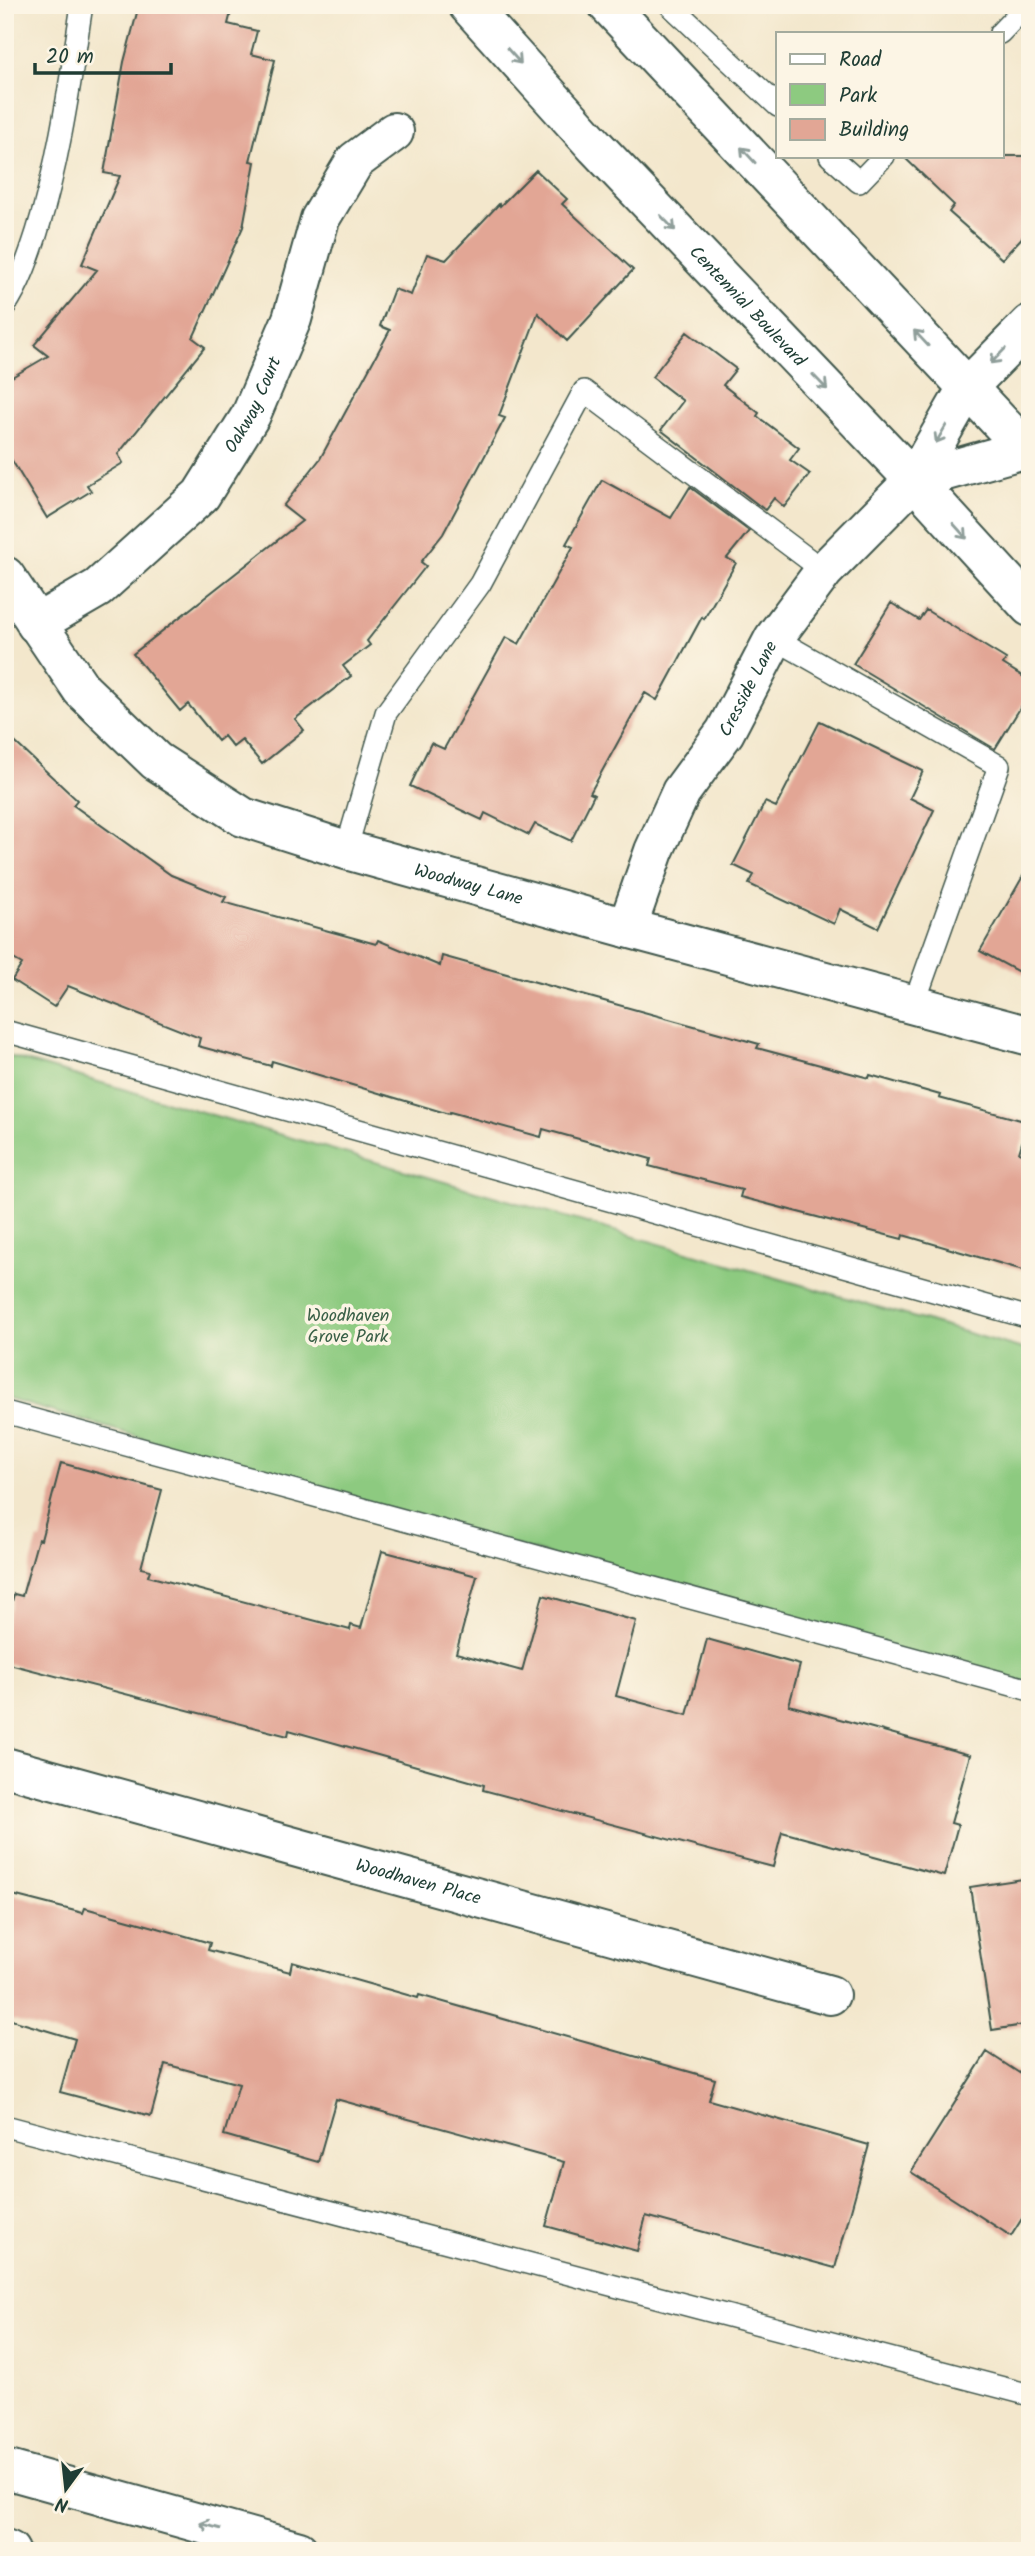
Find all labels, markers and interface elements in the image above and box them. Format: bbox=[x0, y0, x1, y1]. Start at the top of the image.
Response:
scale bar bbox=[35, 32, 172, 76]
legend bbox=[776, 32, 1004, 158]
text: 20 m bbox=[46, 41, 94, 74]
text: Road bbox=[839, 44, 882, 77]
one-way arrow bbox=[505, 47, 522, 64]
text: Park bbox=[839, 80, 877, 113]
text: Building bbox=[839, 114, 909, 147]
one-way arrow bbox=[740, 147, 757, 164]
one-way arrow bbox=[660, 214, 677, 231]
street label: Centennial Boulevard bbox=[681, 239, 813, 375]
one-way arrow bbox=[912, 330, 929, 347]
one-way arrow bbox=[990, 347, 1007, 364]
street label: Oakway Court bbox=[218, 351, 291, 459]
one-way arrow bbox=[812, 373, 829, 390]
one-way arrow bbox=[934, 424, 948, 444]
one-way arrow bbox=[952, 522, 968, 540]
street label: Cresside Lane bbox=[712, 636, 786, 742]
street label: Woodway Lane bbox=[411, 857, 526, 914]
park label: Woodhaven Grove Park bbox=[307, 1302, 389, 1352]
street label: Woodhaven Place bbox=[352, 1852, 484, 1914]
north arrow bbox=[32, 2454, 102, 2524]
text: N bbox=[52, 2487, 72, 2520]
one-way arrow bbox=[199, 2519, 222, 2532]

